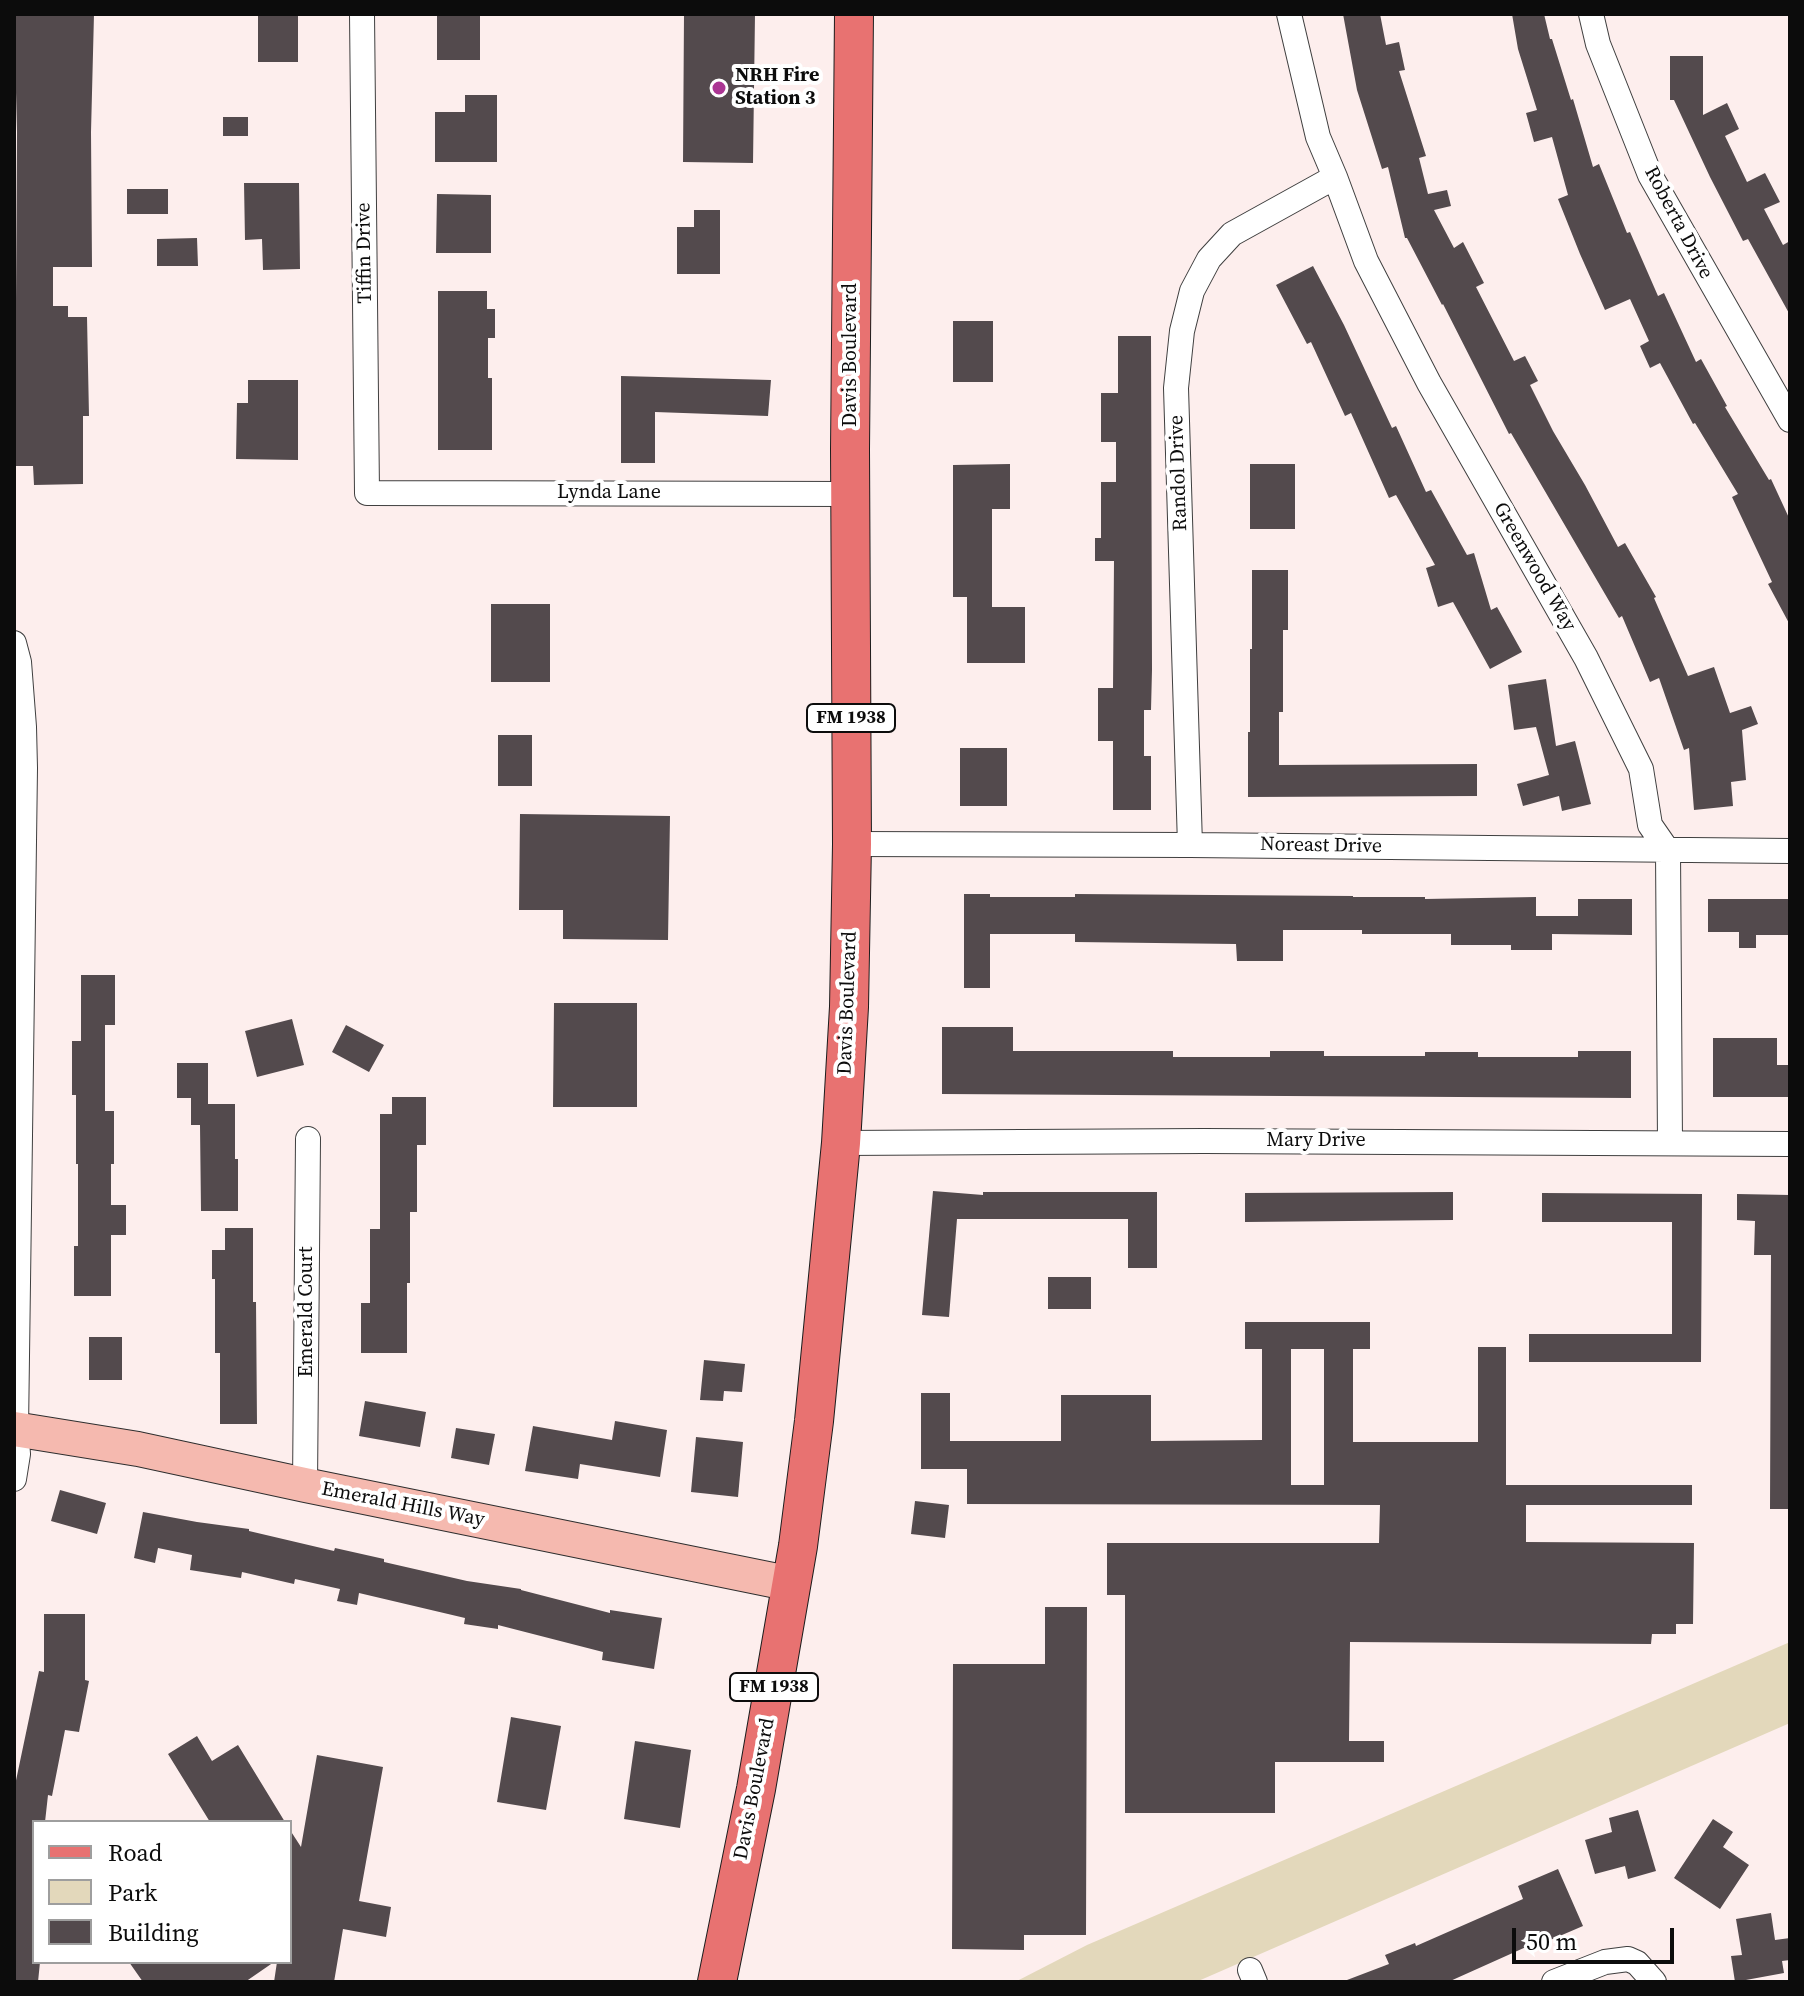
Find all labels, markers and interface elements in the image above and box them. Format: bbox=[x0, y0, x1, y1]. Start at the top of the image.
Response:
place label: NRH Fire Station 3 bbox=[735, 64, 819, 111]
marker: NRH Fire Station 3 bbox=[710, 79, 728, 97]
street label: Roberta Drive bbox=[1638, 163, 1718, 283]
street label: Tiffin Drive bbox=[352, 202, 378, 304]
street label: Davis Boulevard bbox=[839, 283, 863, 427]
street label: Randol Drive bbox=[1165, 415, 1193, 531]
street label: Lynda Lane bbox=[557, 481, 661, 505]
street label: Greenwood Way bbox=[1487, 498, 1581, 636]
road number: FM 1938 bbox=[807, 704, 895, 732]
street label: Noreast Drive bbox=[1260, 833, 1382, 859]
street label: Davis Boulevard bbox=[833, 931, 863, 1075]
street label: Mary Drive bbox=[1266, 1129, 1366, 1153]
street label: Emerald Court bbox=[295, 1246, 319, 1378]
street label: Emerald Hills Way bbox=[319, 1477, 487, 1533]
road number: FM 1938 bbox=[730, 1673, 818, 1701]
street label: Davis Boulevard bbox=[729, 1716, 781, 1862]
legend bbox=[32, 1820, 292, 1964]
text: Road bbox=[108, 1836, 162, 1869]
text: Park bbox=[108, 1876, 157, 1909]
scale bar bbox=[1516, 1912, 1678, 1962]
text: Building bbox=[108, 1916, 199, 1949]
text: 50 m bbox=[1526, 1925, 1577, 1958]

